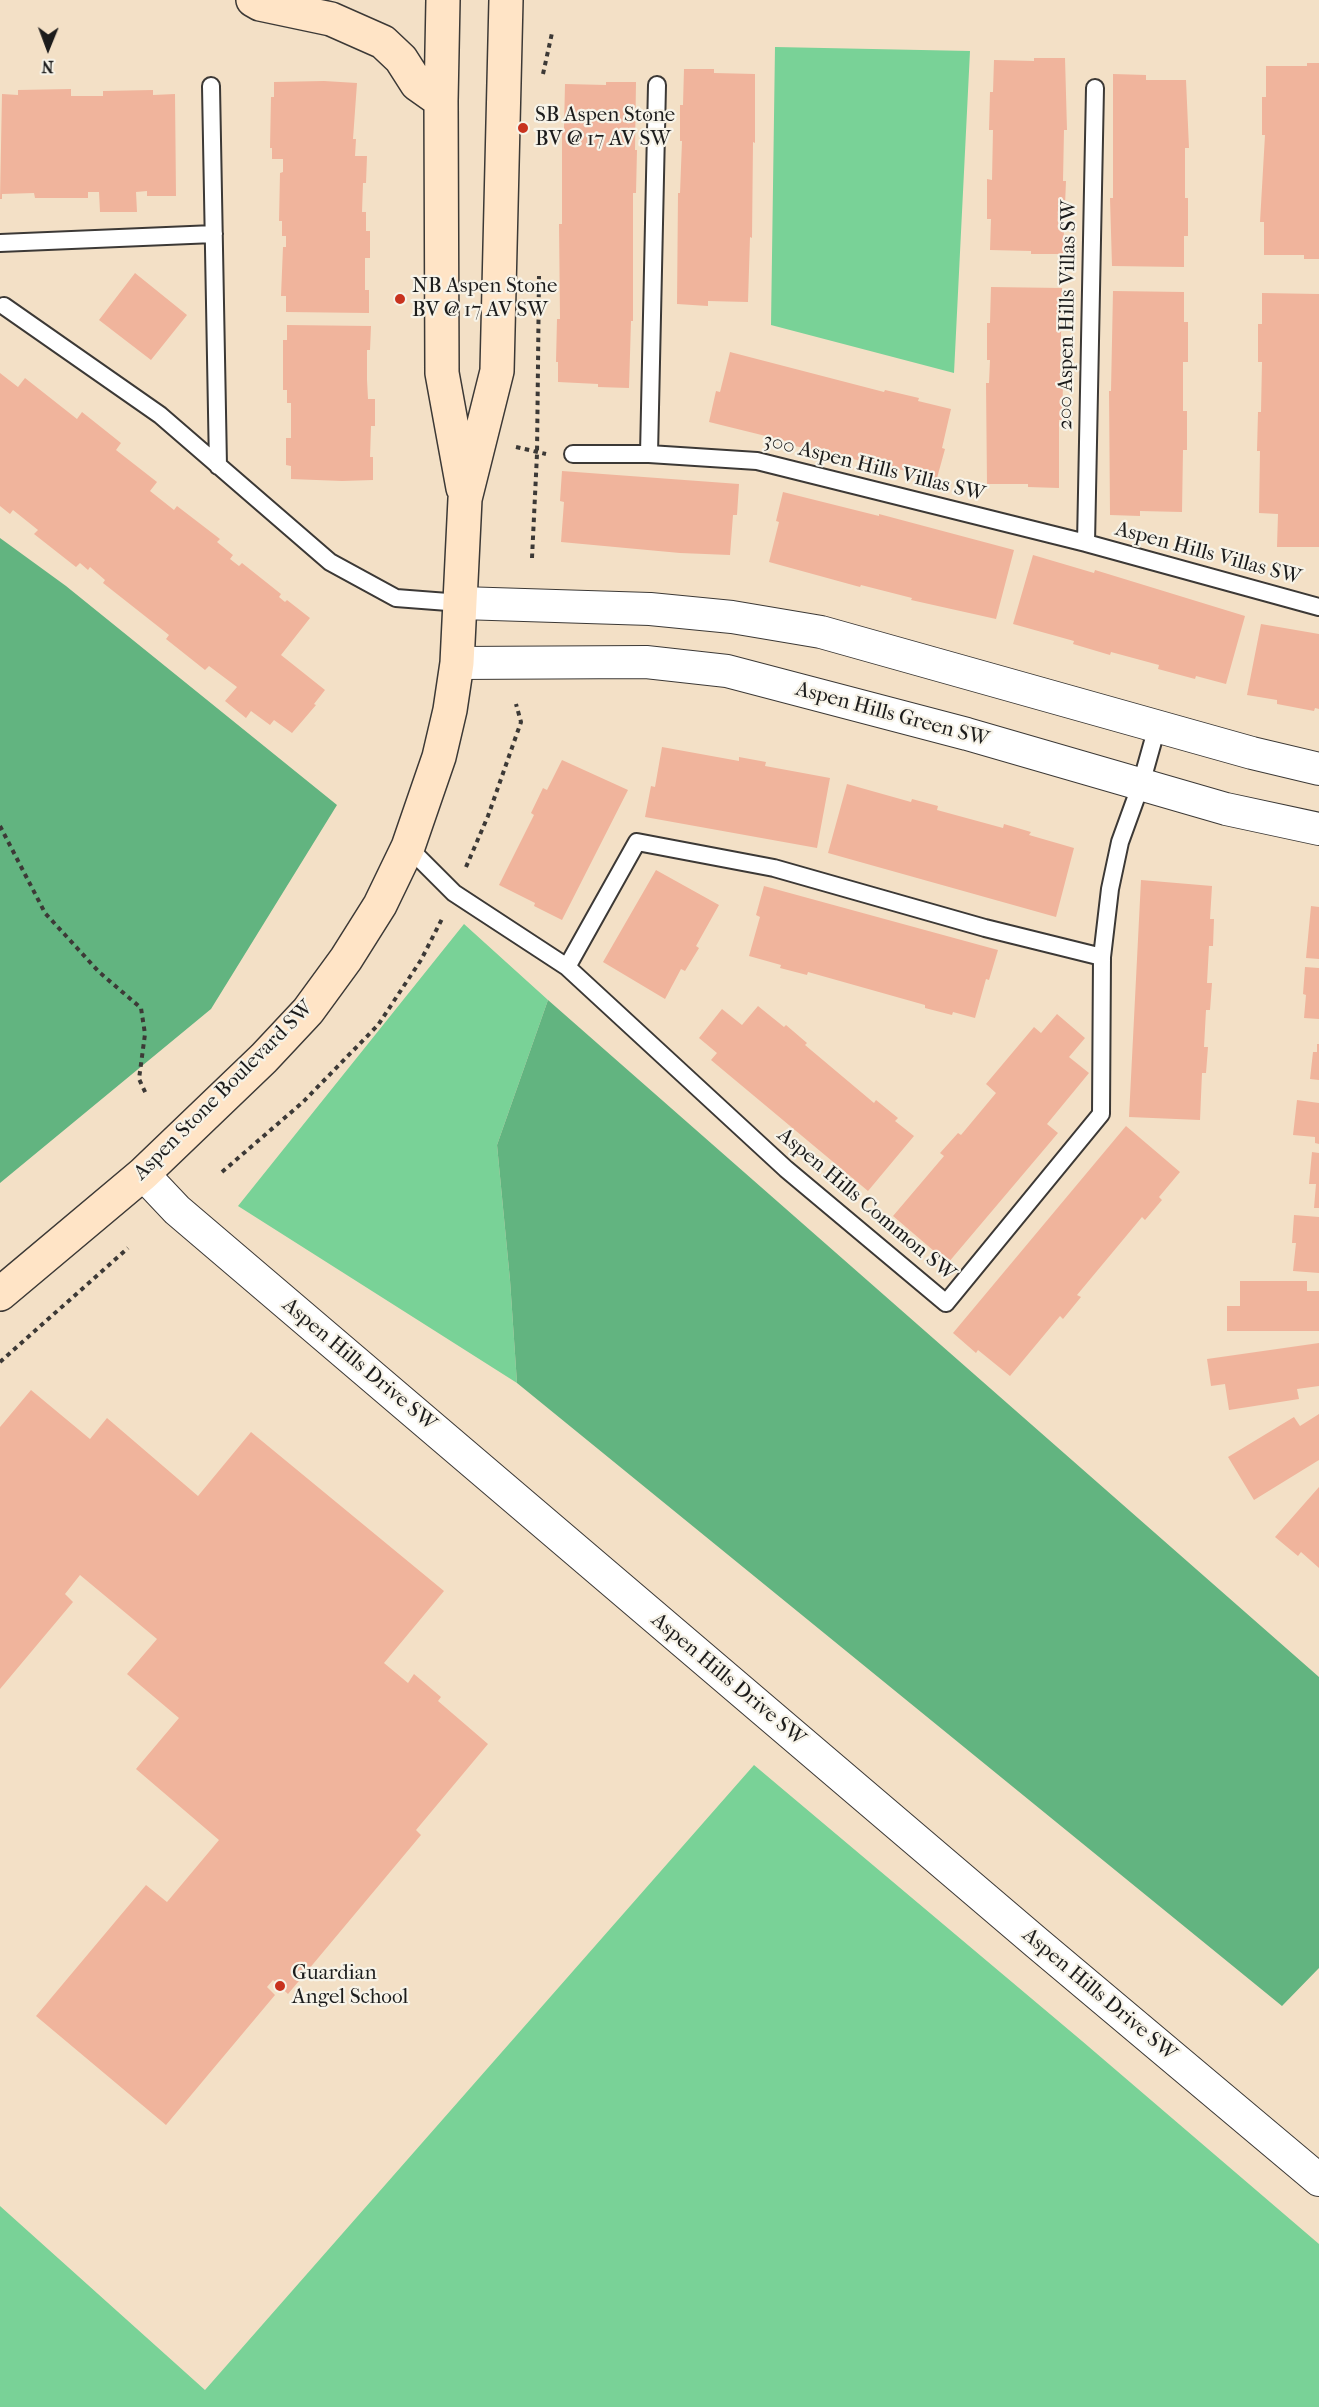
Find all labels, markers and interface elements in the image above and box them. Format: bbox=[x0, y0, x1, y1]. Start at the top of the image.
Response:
north arrow bbox=[18, 18, 78, 78]
text: N bbox=[41, 57, 54, 76]
place label: SB Aspen Stone BV @ 17 AV SW bbox=[535, 103, 675, 153]
marker: SB Aspen Stone BV @ 17 AV SW bbox=[516, 121, 530, 135]
street label: 200 Aspen Hills Villas SW bbox=[1053, 200, 1083, 430]
place label: NB Aspen Stone BV @ 17 AV SW bbox=[412, 274, 557, 324]
marker: NB Aspen Stone BV @ 17 AV SW bbox=[393, 292, 407, 306]
street label: 300 Aspen Hills Villas SW bbox=[760, 428, 988, 508]
street label: Aspen Hills Villas SW bbox=[1112, 517, 1304, 591]
street label: Aspen Hills Green SW bbox=[793, 677, 991, 753]
street label: Aspen Stone Boulevard SW bbox=[129, 996, 319, 1186]
street label: Aspen Hills Common SW bbox=[772, 1123, 960, 1287]
street label: Aspen Hills Drive SW bbox=[277, 1293, 441, 1437]
street label: Aspen Hills Drive SW bbox=[646, 1608, 810, 1752]
street label: Aspen Hills Drive SW bbox=[1017, 1923, 1181, 2067]
place label: Guardian Angel School bbox=[292, 1961, 408, 2011]
marker: Guardian Angel School bbox=[273, 1979, 287, 1993]

